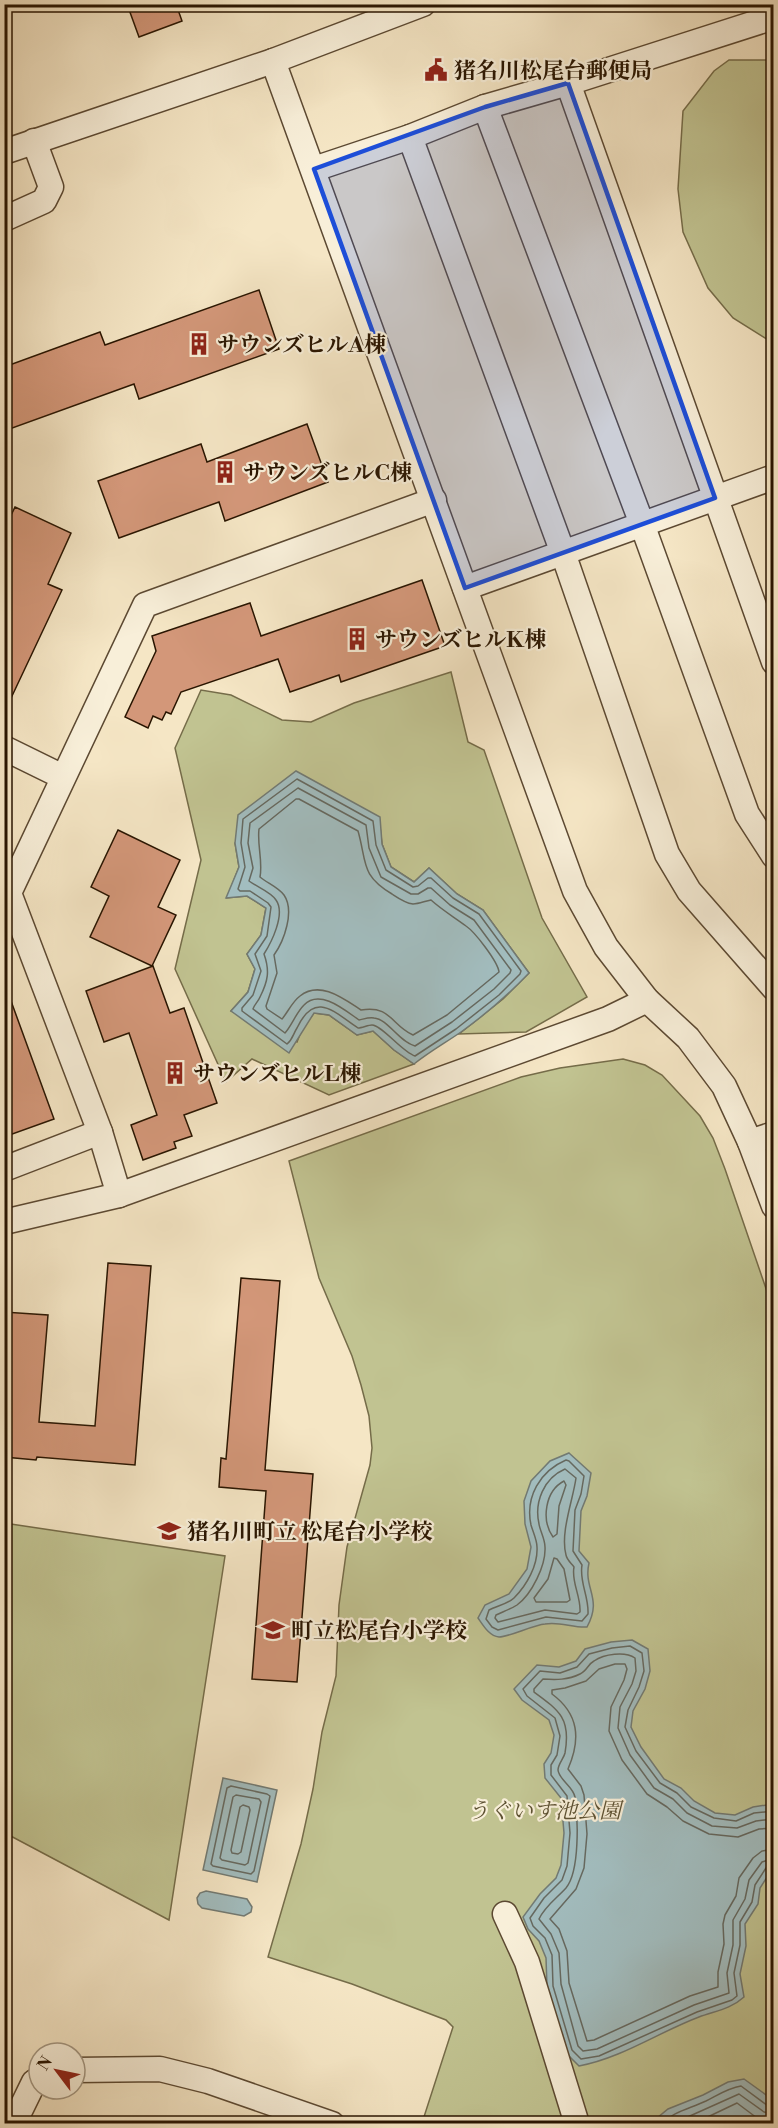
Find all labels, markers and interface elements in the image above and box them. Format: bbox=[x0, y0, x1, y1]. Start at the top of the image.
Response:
public building icon: 猪名川松尾台郵便局 bbox=[423, 57, 449, 83]
place label: 猪名川松尾台郵便局 bbox=[454, 58, 652, 85]
building icon: サウンズヒルA棟 bbox=[186, 331, 212, 357]
place label: サウンズヒルA棟 bbox=[217, 332, 386, 359]
building icon: サウンズヒルC棟 bbox=[212, 459, 238, 485]
place label: サウンズヒルC棟 bbox=[243, 460, 412, 487]
building icon: サウンズヒルK棟 bbox=[344, 626, 370, 652]
place label: サウンズヒルK棟 bbox=[375, 627, 546, 654]
building icon: サウンズヒルL棟 bbox=[162, 1060, 188, 1086]
place label: サウンズヒルL棟 bbox=[193, 1061, 361, 1088]
school or university icon: 猪名川町立 松尾台小学校 bbox=[156, 1518, 182, 1544]
place label: 猪名川町立 松尾台小学校 bbox=[187, 1519, 433, 1546]
school or university icon: 町立松尾台小学校 bbox=[260, 1617, 286, 1643]
place label: 町立松尾台小学校 bbox=[291, 1618, 467, 1645]
park label: うぐいす池公園 bbox=[467, 1798, 624, 1825]
north arrow bbox=[27, 2041, 87, 2101]
text: N bbox=[33, 2053, 57, 2074]

